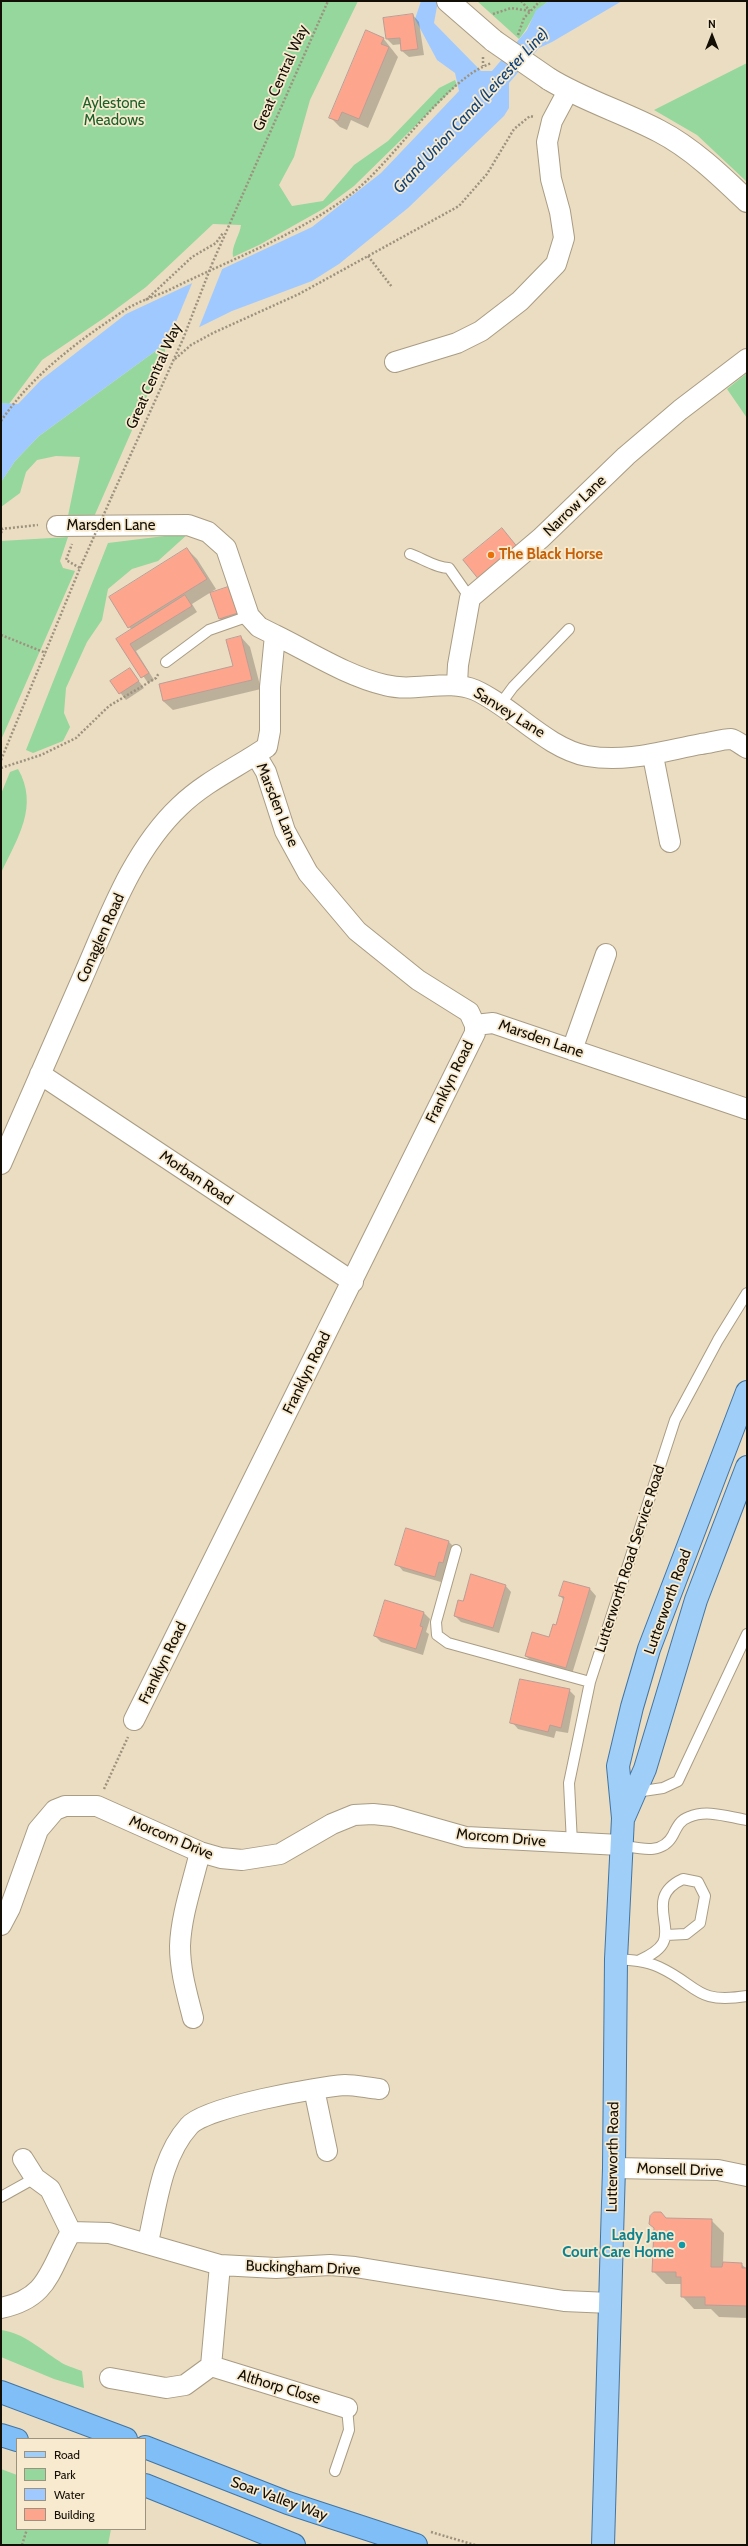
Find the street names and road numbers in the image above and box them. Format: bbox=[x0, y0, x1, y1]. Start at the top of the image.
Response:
street label: Great Central Way bbox=[249, 22, 313, 134]
street label: Great Central Way bbox=[122, 320, 186, 432]
street label: Narrow Lane bbox=[540, 472, 610, 540]
street label: Marsden Lane bbox=[67, 517, 155, 535]
street label: Sanvey Lane bbox=[470, 684, 548, 742]
street label: Marsden Lane bbox=[252, 760, 302, 850]
street label: Conaglen Road bbox=[73, 891, 129, 985]
street label: Marsden Lane bbox=[496, 1016, 586, 1062]
street label: Franklyn Road bbox=[422, 1038, 478, 1126]
street label: Morban Road bbox=[156, 1147, 236, 1209]
street label: Franklyn Road bbox=[279, 1329, 335, 1417]
street label: Lutterworth Road Service Road bbox=[591, 1463, 669, 1655]
street label: Lutterworth Road bbox=[641, 1547, 695, 1657]
street label: Franklyn Road bbox=[135, 1619, 191, 1707]
street label: Morcom Drive bbox=[126, 1812, 216, 1864]
street label: Morcom Drive bbox=[455, 1825, 547, 1851]
street label: Lutterworth Road bbox=[603, 2102, 623, 2212]
street label: Monsell Drive bbox=[636, 2159, 724, 2181]
street label: Buckingham Drive bbox=[245, 2257, 361, 2279]
street label: Althorp Close bbox=[236, 2366, 322, 2408]
street label: Soar Valley Way bbox=[228, 2473, 330, 2525]

